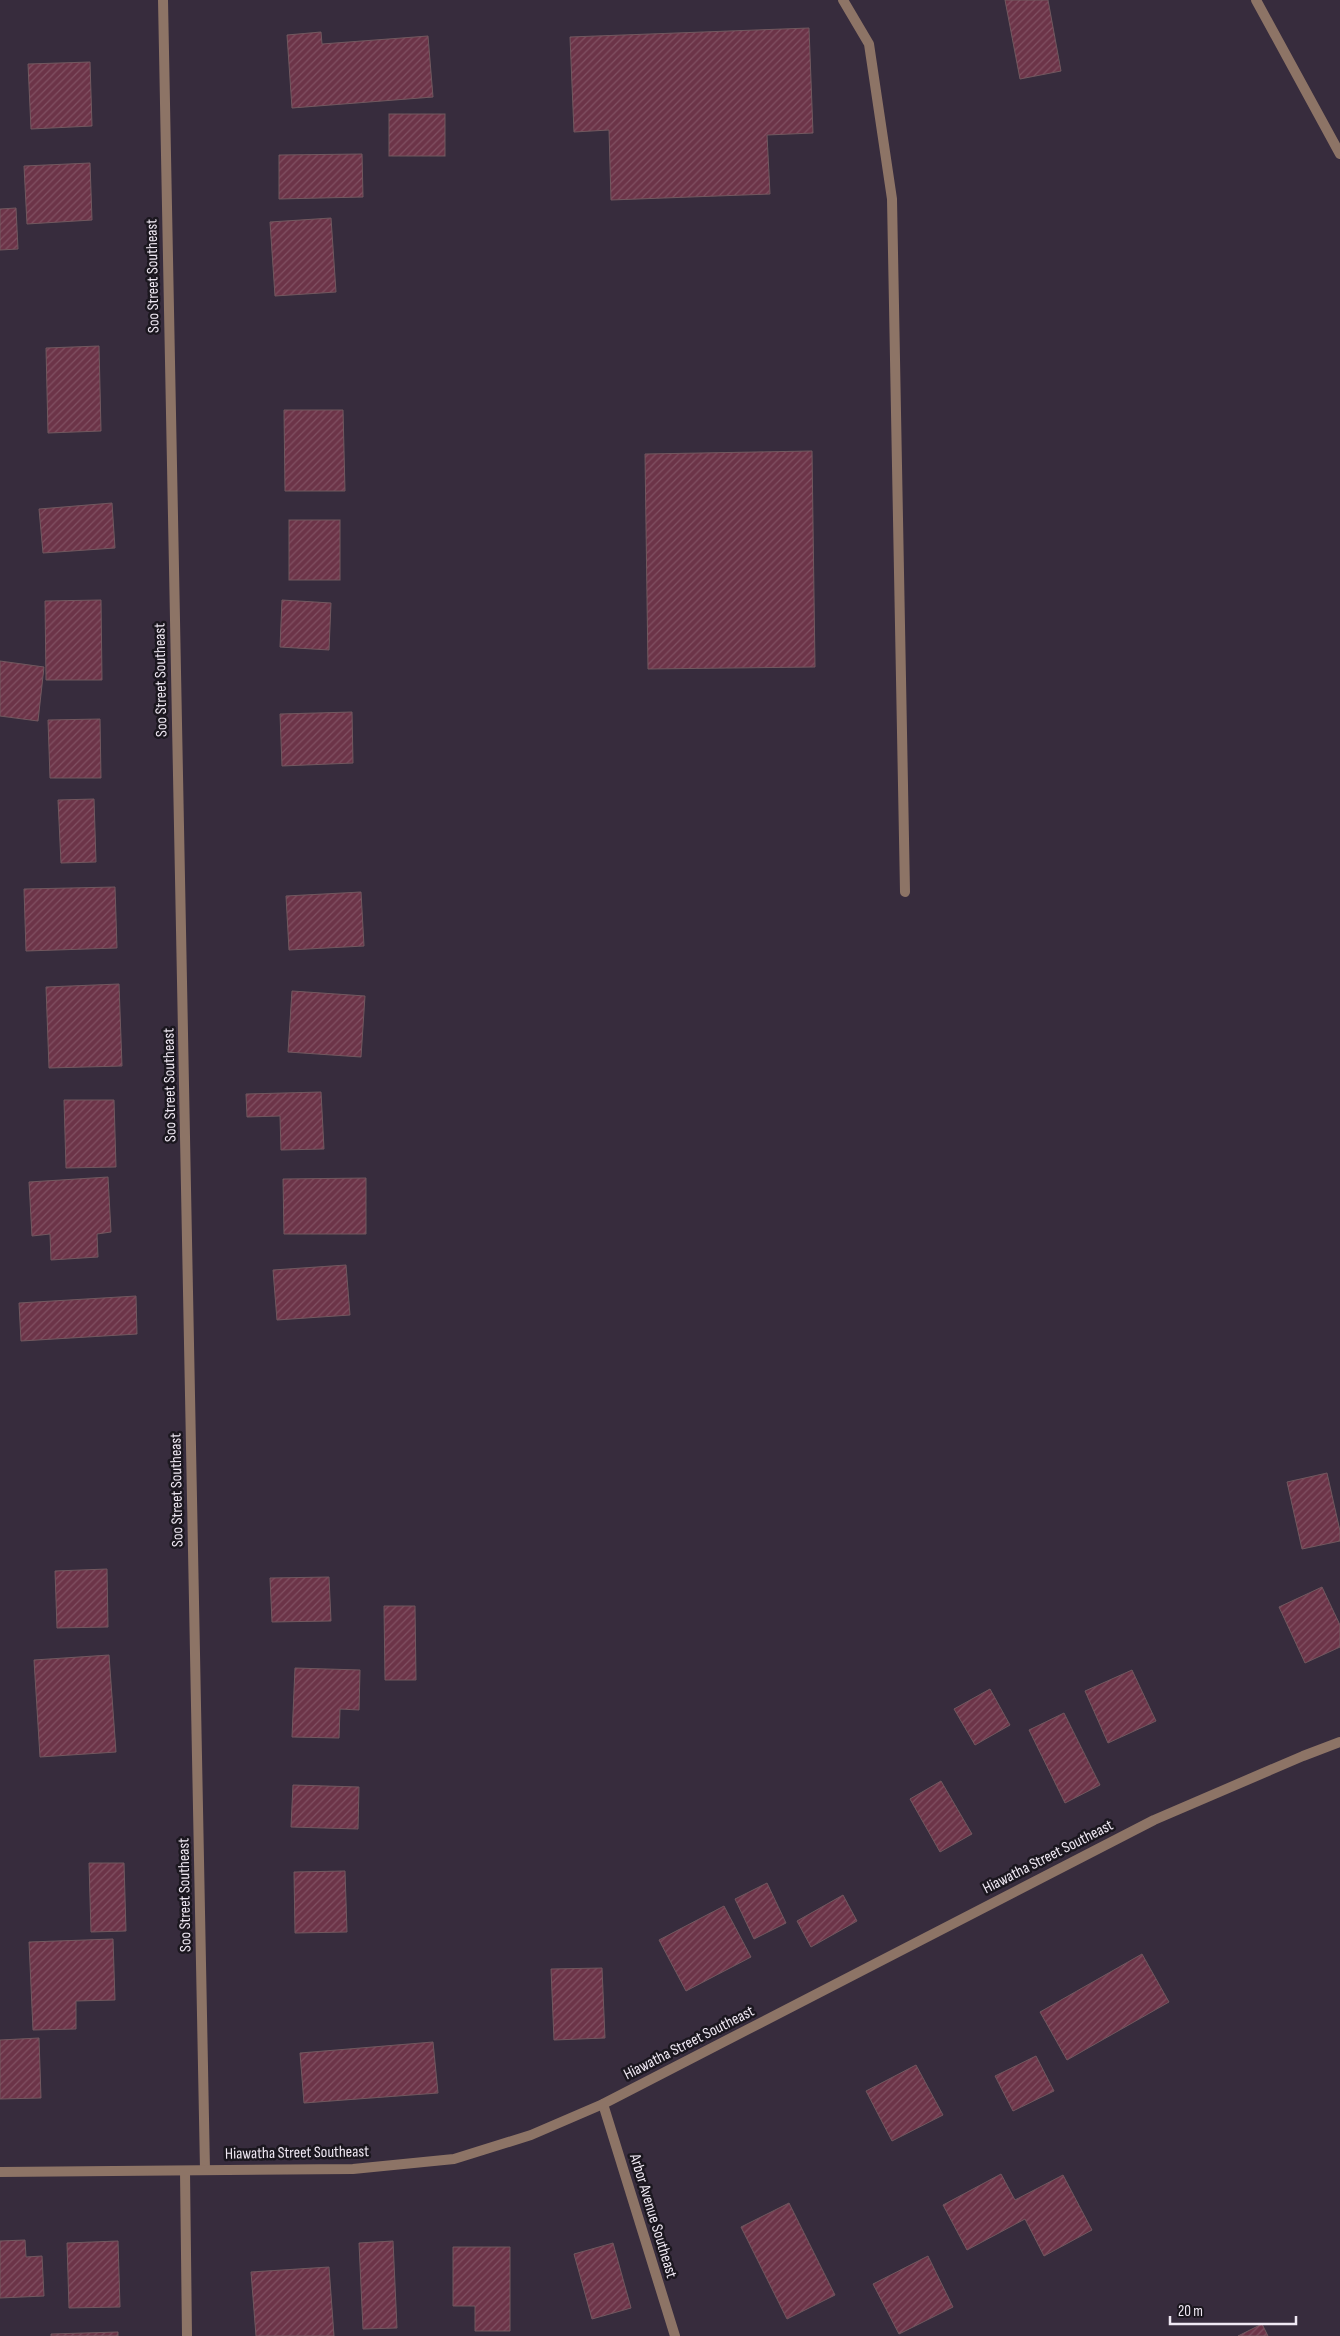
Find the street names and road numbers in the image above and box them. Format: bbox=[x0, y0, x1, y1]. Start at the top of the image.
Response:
street label: Soo Street Southeast bbox=[143, 219, 163, 333]
street label: Soo Street Southeast bbox=[151, 623, 171, 737]
street label: Soo Street Southeast bbox=[160, 1028, 180, 1142]
street label: Soo Street Southeast bbox=[167, 1433, 187, 1547]
street label: Hiawatha Street Southeast bbox=[980, 1816, 1117, 1898]
street label: Soo Street Southeast bbox=[175, 1838, 195, 1952]
street label: Hiawatha Street Southeast bbox=[621, 2002, 758, 2084]
street label: Hiawatha Street Southeast bbox=[225, 2142, 369, 2164]
street label: Arbor Avenue Southeast bbox=[625, 2151, 681, 2281]

